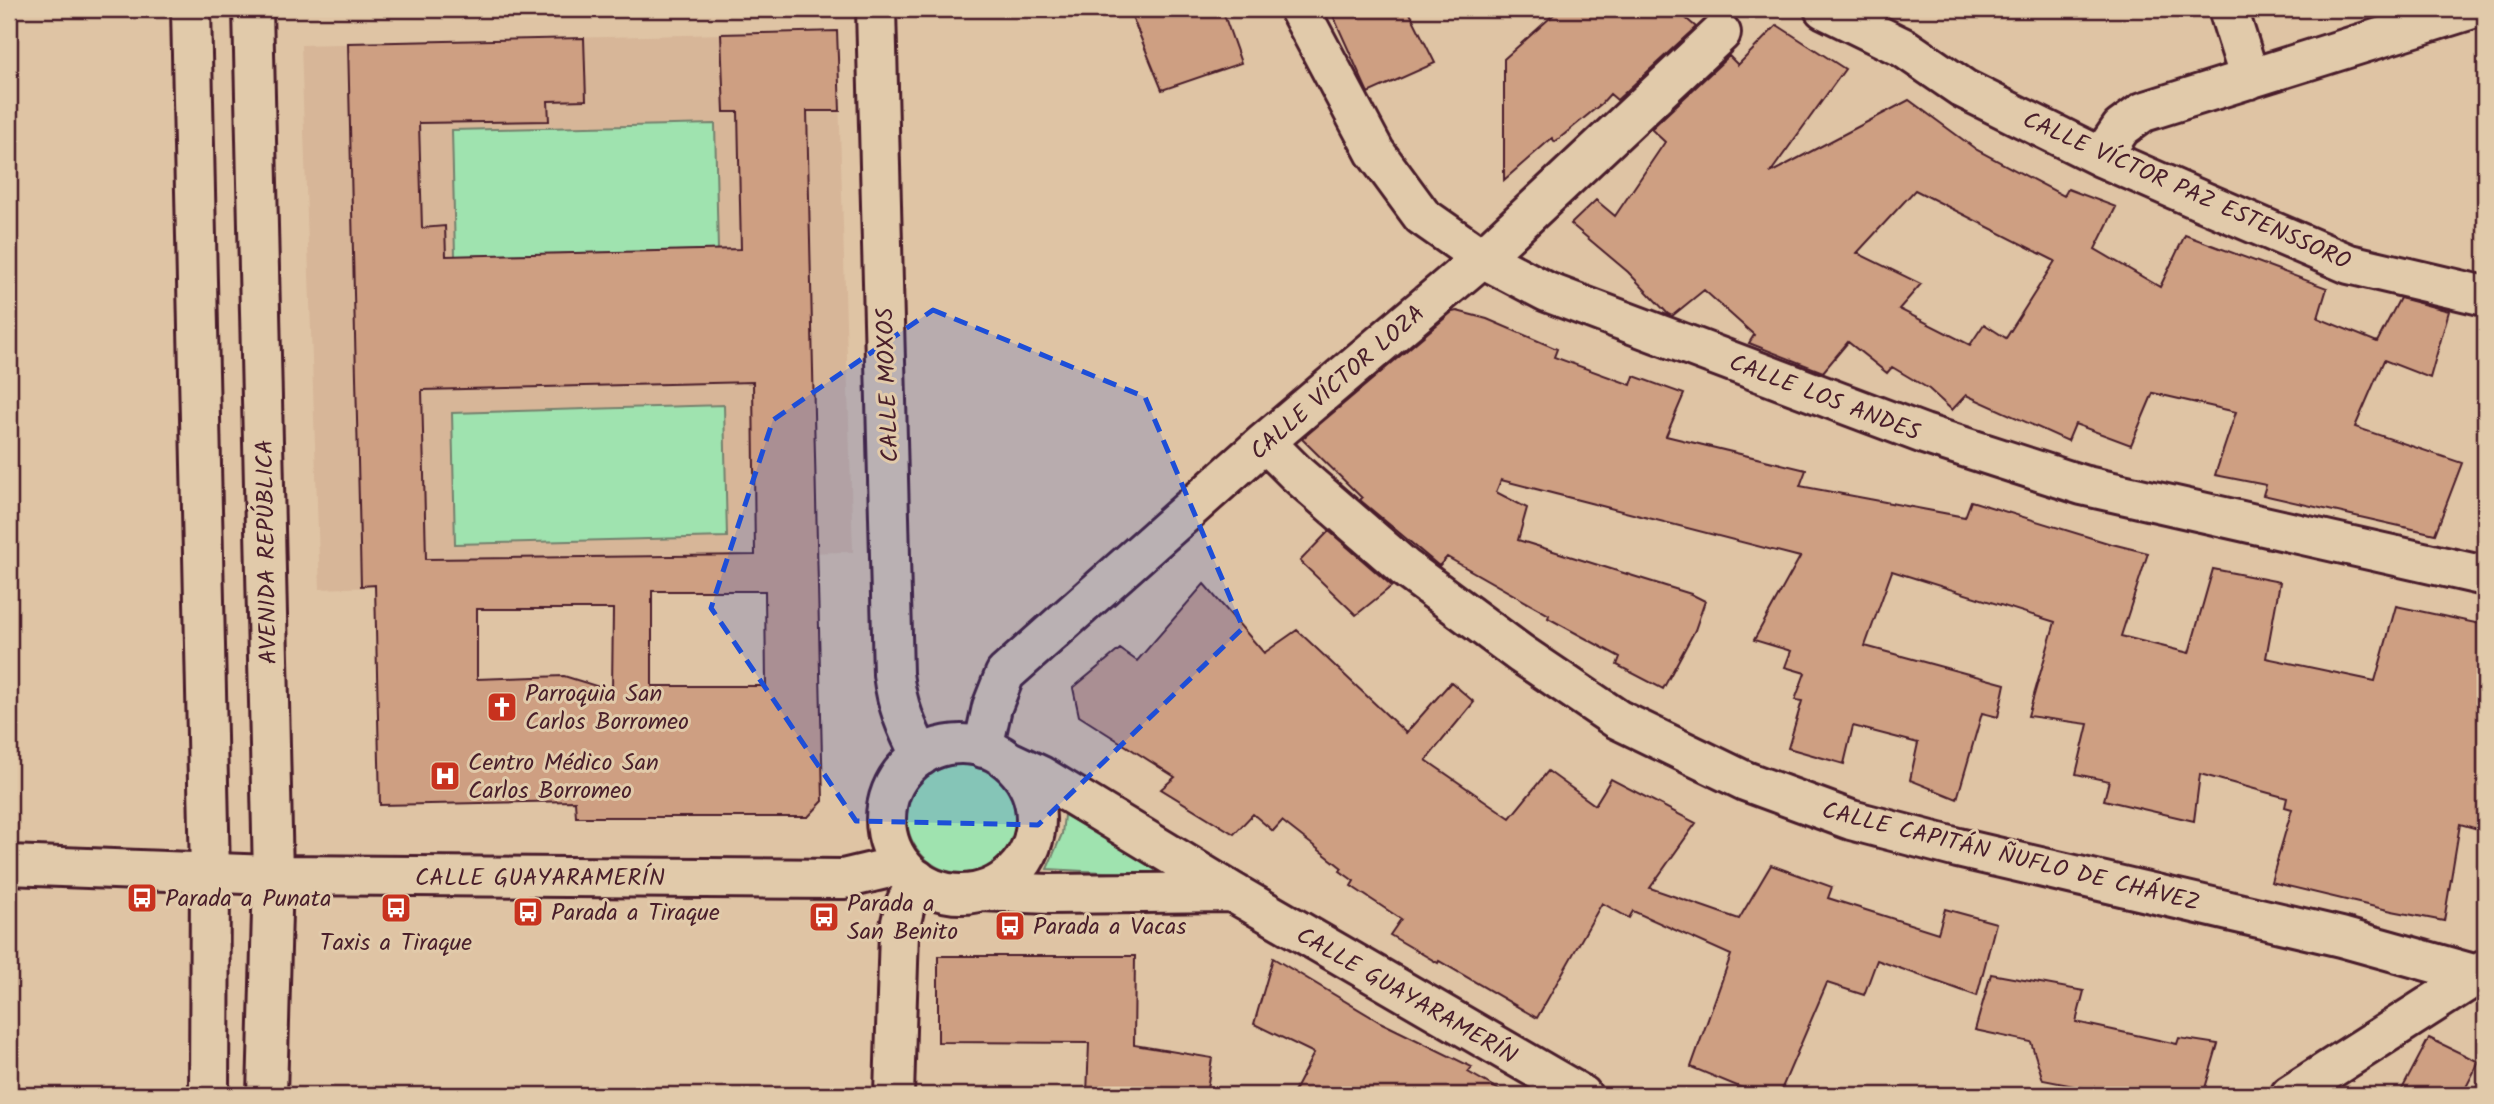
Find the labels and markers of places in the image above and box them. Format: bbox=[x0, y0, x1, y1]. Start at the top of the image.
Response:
place label: Parroquia San Carlos Borromeo bbox=[525, 675, 689, 742]
church icon: Parroquia San Carlos Borromeo bbox=[485, 690, 519, 724]
place label: Centro Médico San Carlos Borromeo bbox=[468, 744, 659, 811]
hospital icon: Centro Médico San Carlos Borromeo bbox=[428, 759, 462, 793]
place label: Parada a Punata bbox=[165, 880, 331, 919]
bus stop icon: Parada a Punata bbox=[125, 881, 159, 915]
place label: Parada a San Benito bbox=[847, 885, 958, 952]
bus stop icon: Taxis a Tiraque bbox=[379, 891, 413, 925]
place label: Parada a Tiraque bbox=[551, 894, 720, 933]
bus stop icon: Parada a Tiraque bbox=[511, 895, 545, 929]
bus stop icon: Parada a San Benito bbox=[807, 900, 841, 934]
place label: Parada a Vacas bbox=[1033, 908, 1186, 947]
bus stop icon: Parada a Vacas bbox=[993, 909, 1027, 943]
place label: Taxis a Tiraque bbox=[320, 924, 472, 963]

